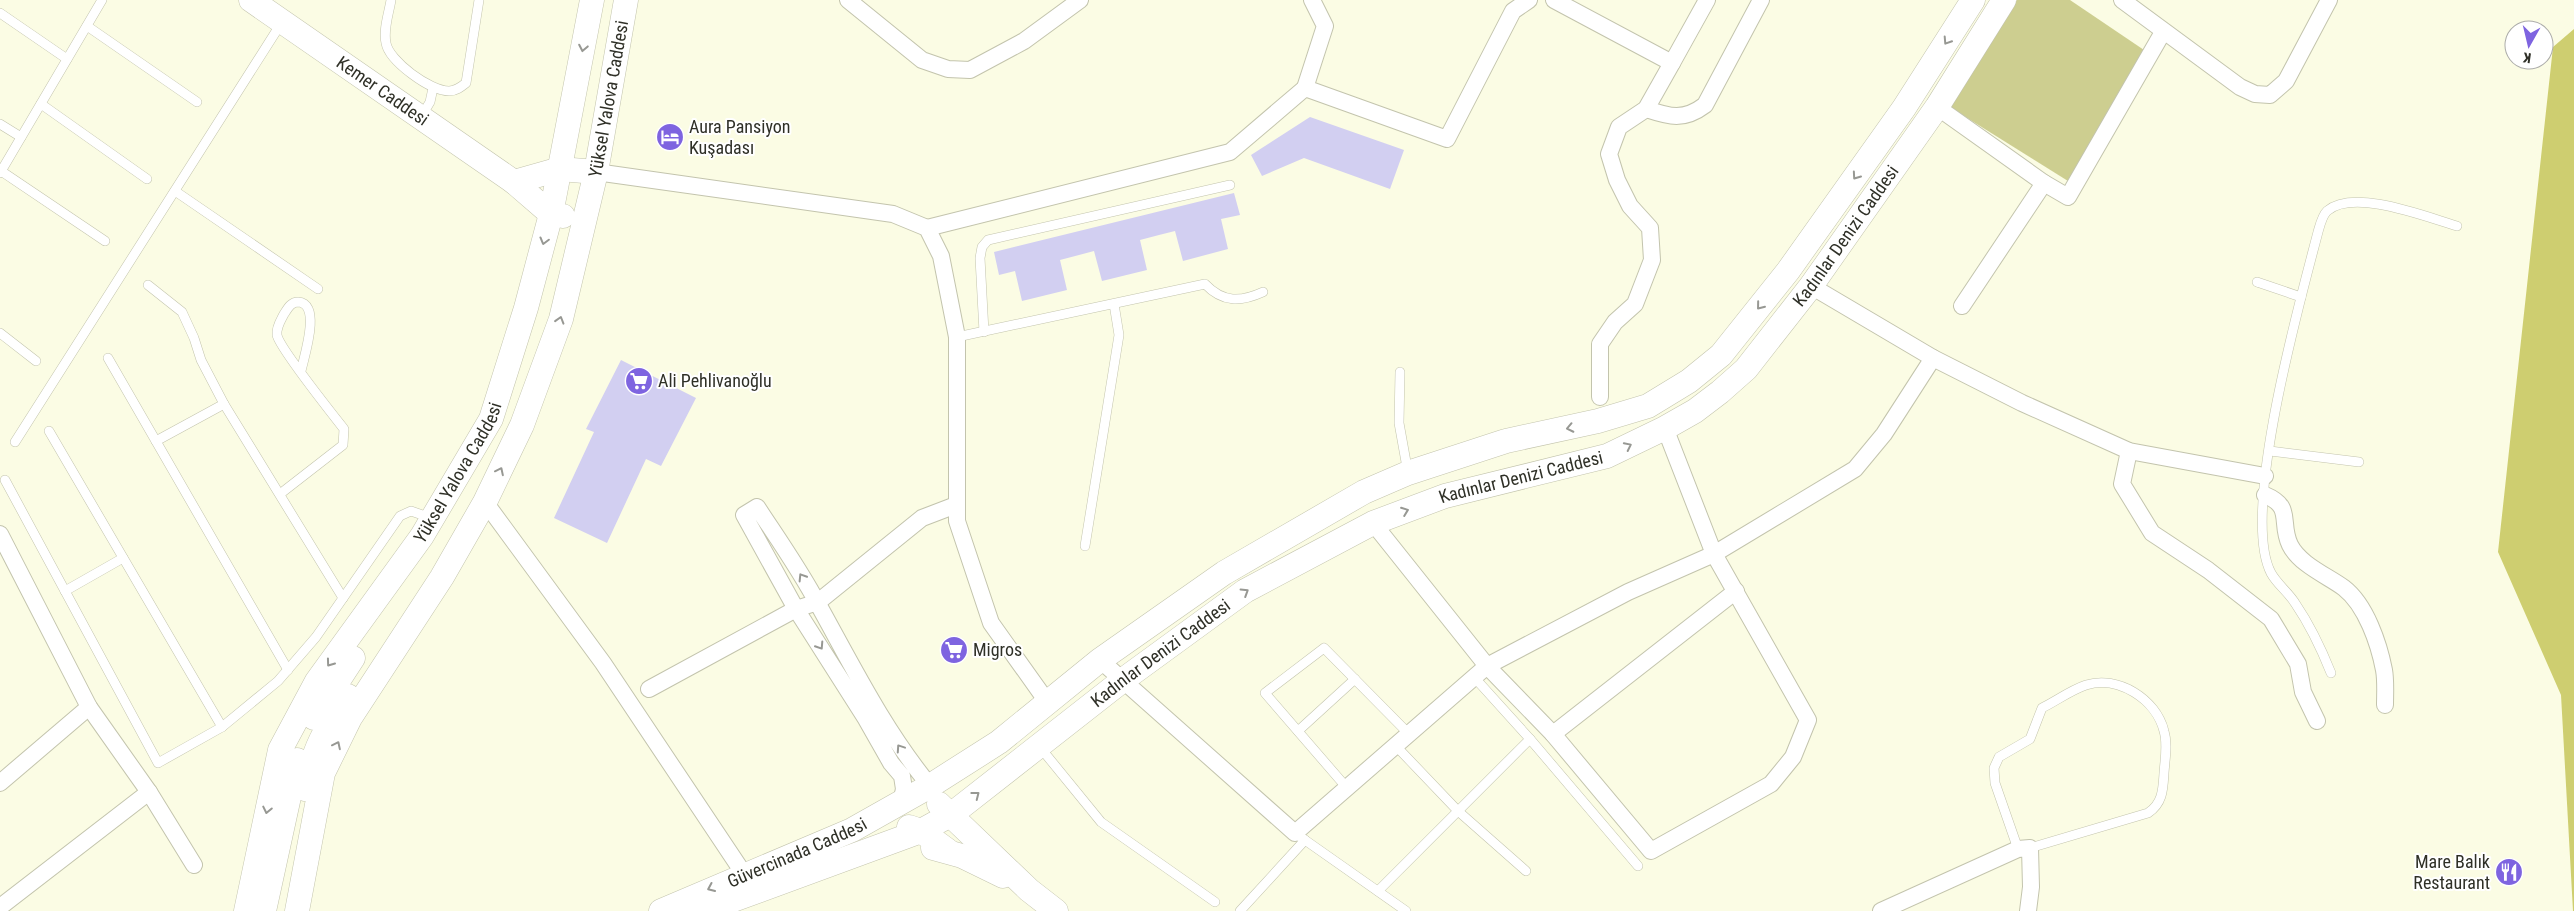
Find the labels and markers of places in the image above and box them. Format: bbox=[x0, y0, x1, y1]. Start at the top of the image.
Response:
place label: Aura Pansiyon Kuşadası bbox=[689, 116, 791, 158]
hotel icon: Aura Pansiyon Kuşadası bbox=[655, 122, 685, 152]
supermarket icon: Ali Pehlivanoğlu bbox=[624, 366, 654, 396]
place label: Ali Pehlivanoğlu bbox=[658, 370, 772, 391]
supermarket icon: Migros bbox=[939, 635, 969, 665]
place label: Migros bbox=[973, 639, 1022, 660]
place label: Mare Balık Restaurant bbox=[2413, 851, 2490, 893]
restaurant icon: Mare Balık Restaurant bbox=[2494, 857, 2524, 887]

